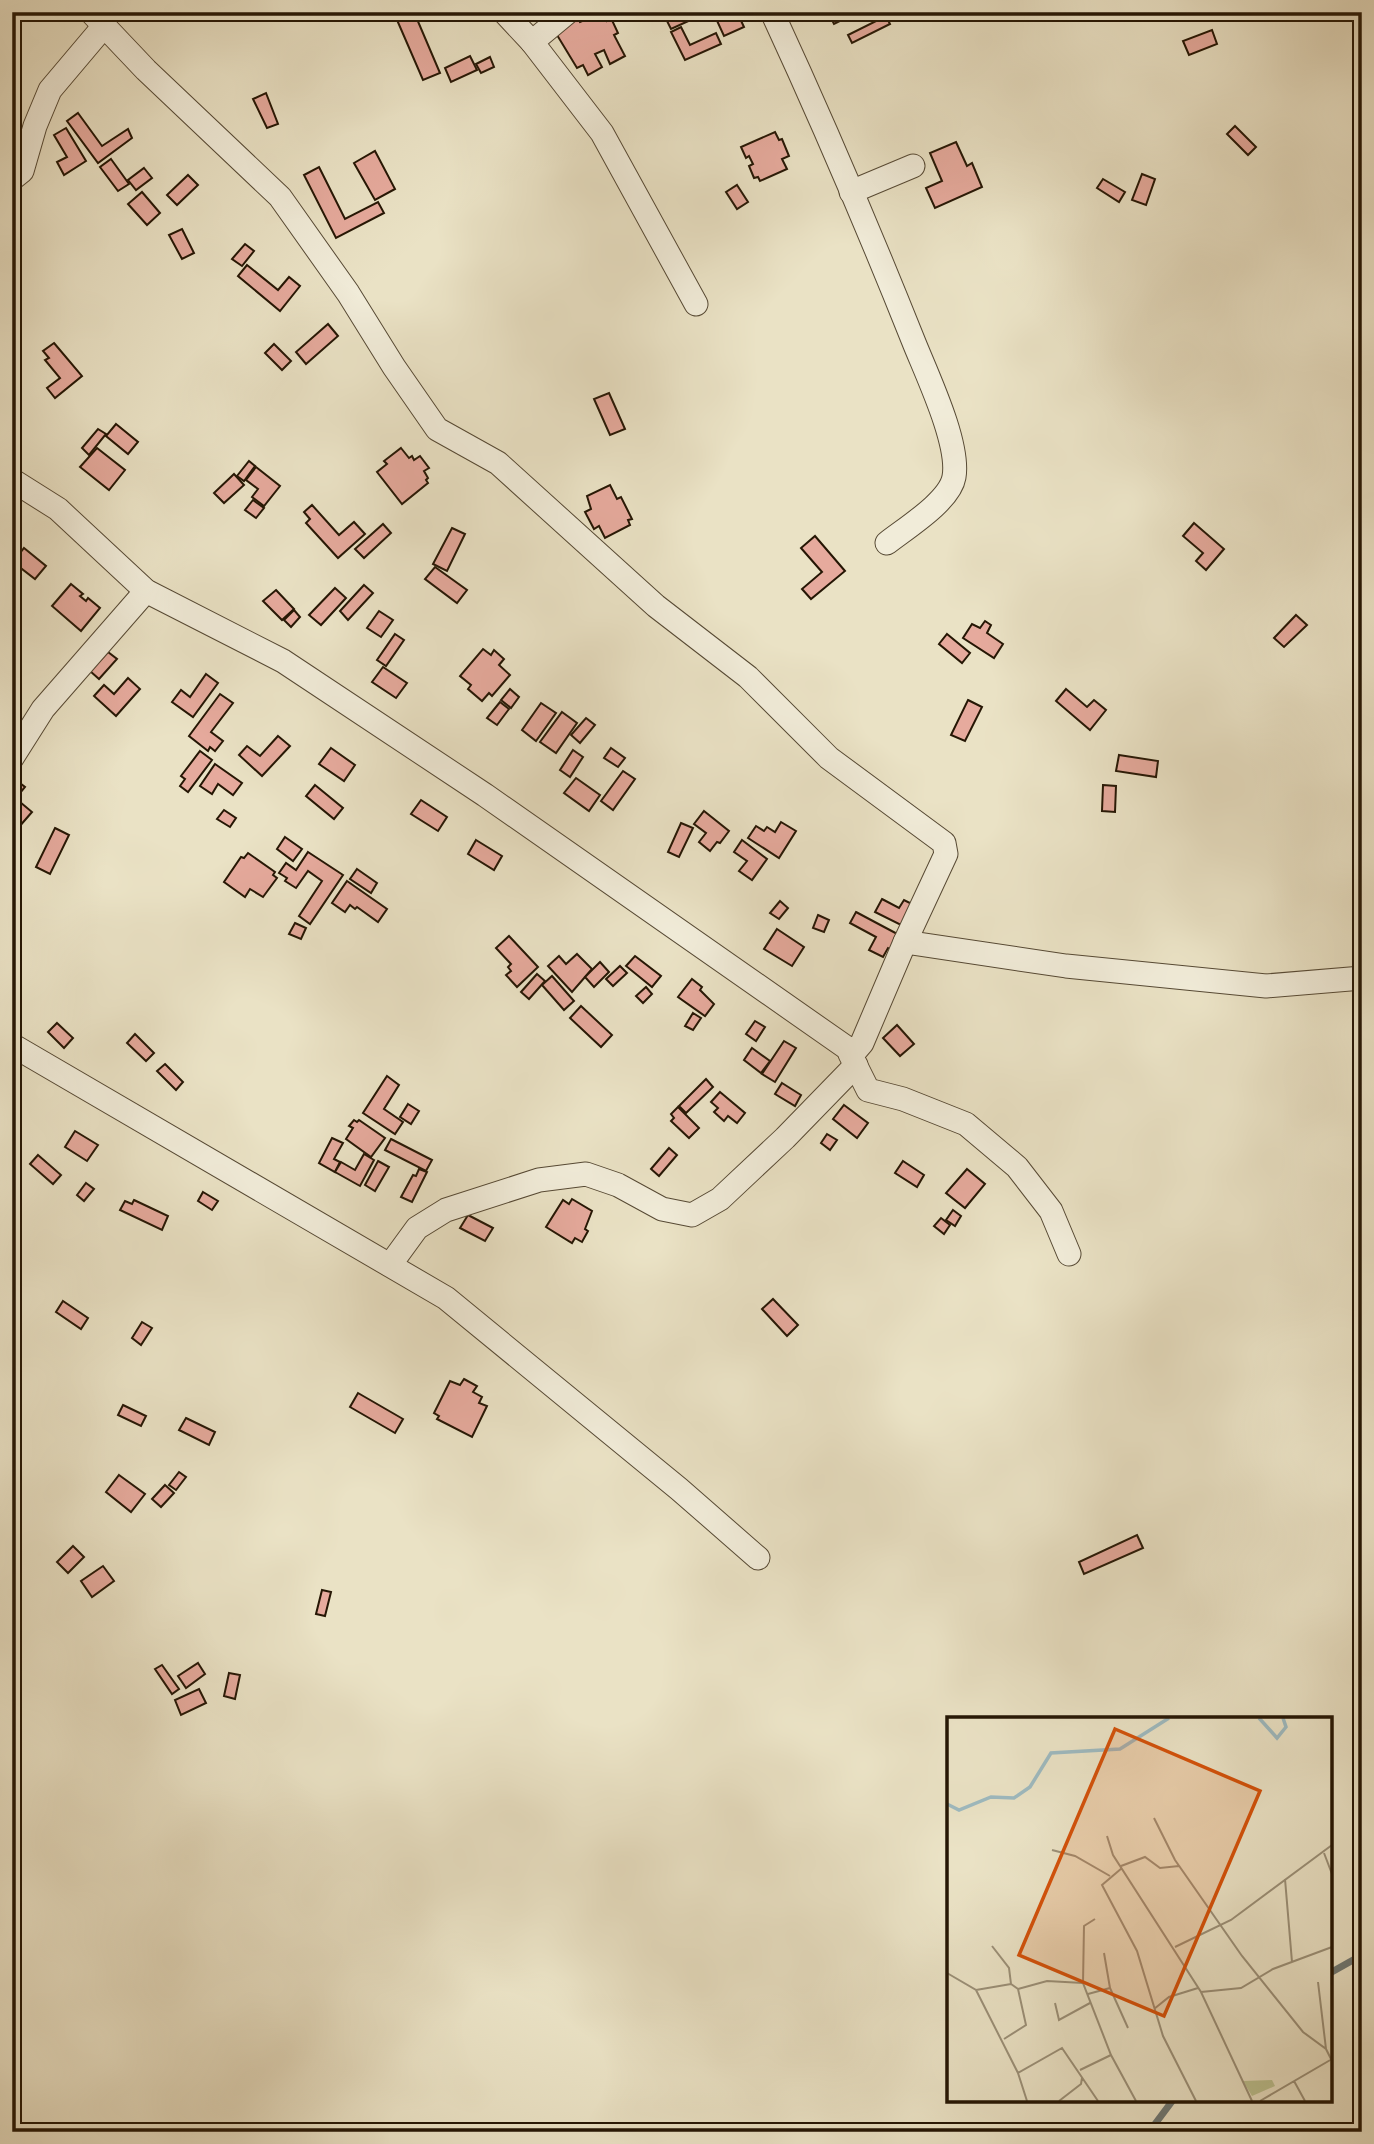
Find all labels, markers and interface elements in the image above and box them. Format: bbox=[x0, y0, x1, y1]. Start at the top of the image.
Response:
inset map bbox=[947, 1717, 1332, 2102]

